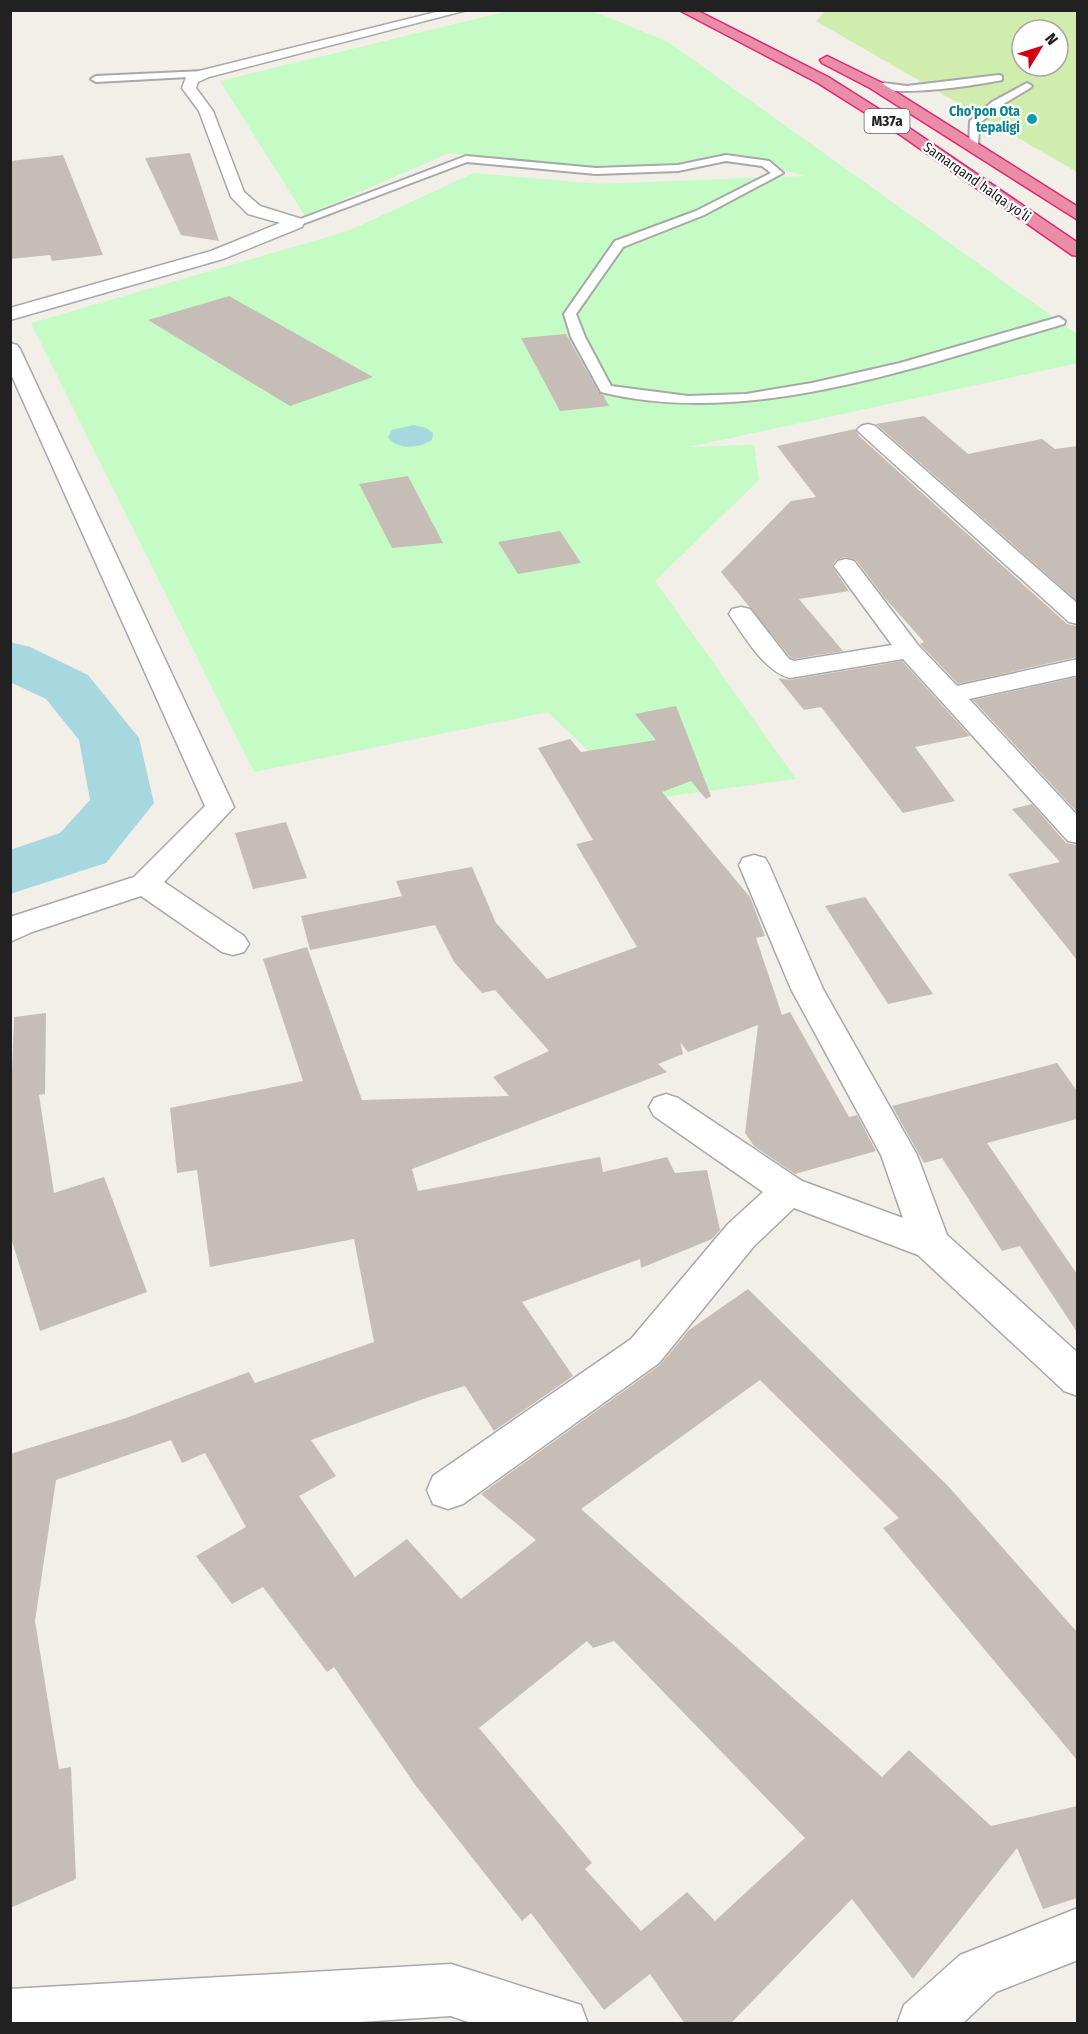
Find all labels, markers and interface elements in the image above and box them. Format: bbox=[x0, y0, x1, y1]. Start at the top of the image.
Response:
north arrow bbox=[1010, 18, 1070, 78]
text: N bbox=[1041, 29, 1062, 49]
place label: Cho'pon Ota tepaligi bbox=[949, 103, 1020, 136]
road number: M37a bbox=[864, 109, 910, 133]
marker: Cho'pon Ota tepaligi bbox=[1025, 112, 1039, 126]
street label: Samarqand halqa yoʻli bbox=[920, 139, 1034, 225]

